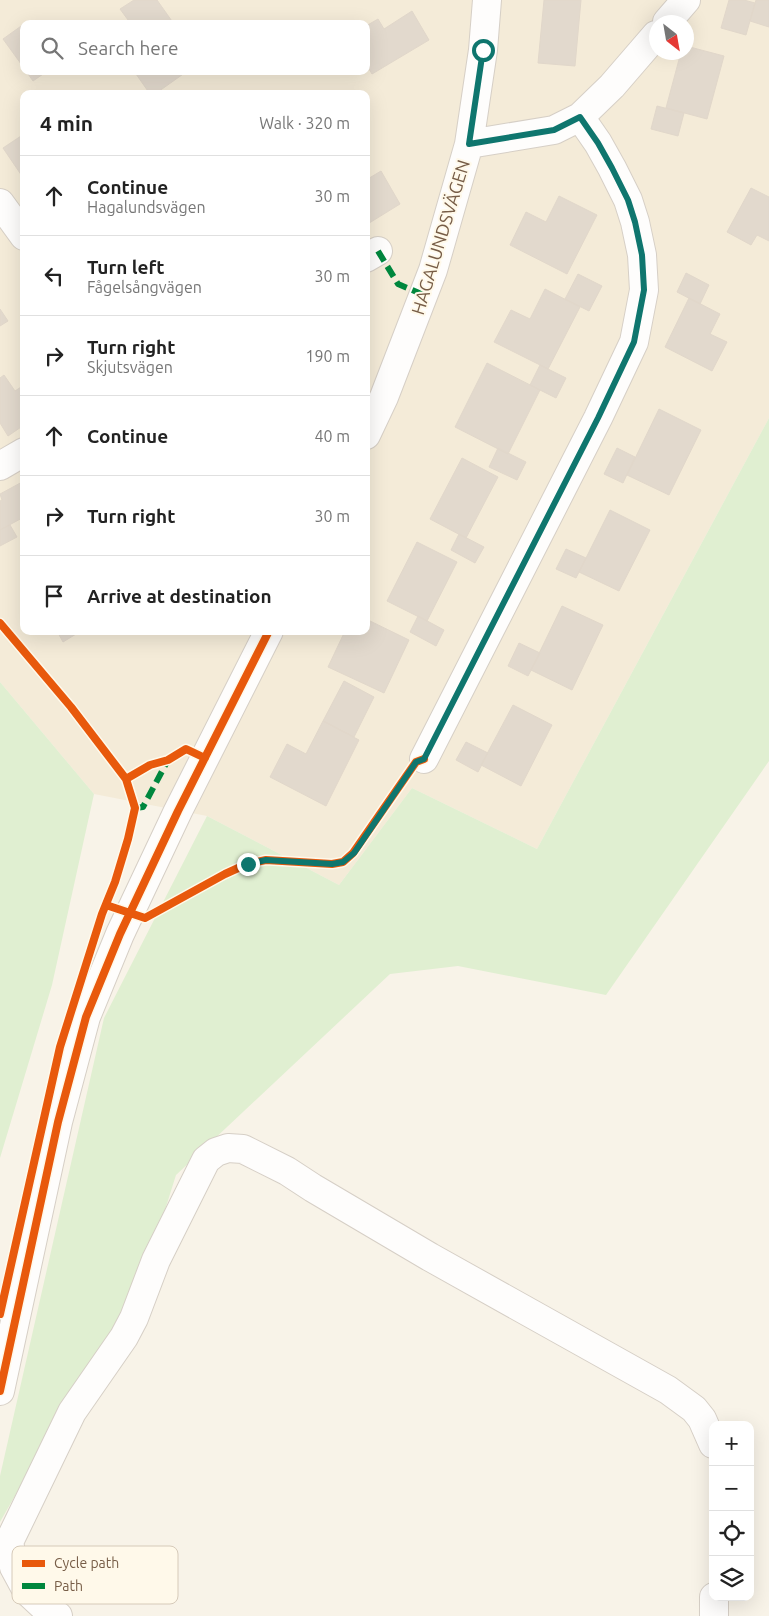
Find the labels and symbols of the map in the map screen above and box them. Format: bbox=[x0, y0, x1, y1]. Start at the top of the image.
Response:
north arrow bbox=[649, 15, 694, 60]
route start bbox=[472, 39, 495, 62]
street label: HAGALUNDSVÄGEN bbox=[407, 157, 473, 317]
route end bbox=[237, 853, 260, 876]
legend bbox=[12, 1546, 178, 1604]
text: Cycle path bbox=[54, 1555, 119, 1571]
text: Path bbox=[54, 1578, 83, 1594]

